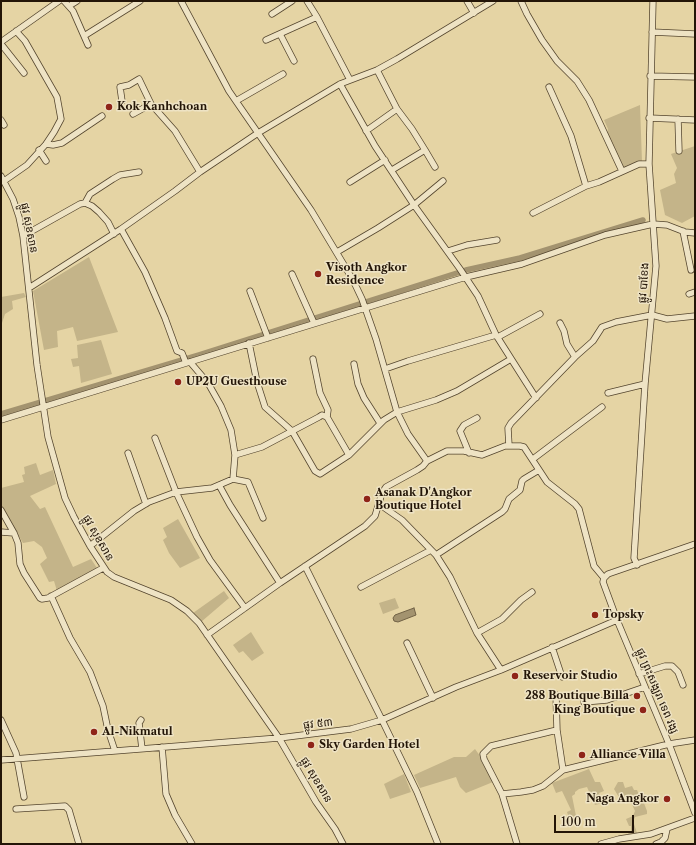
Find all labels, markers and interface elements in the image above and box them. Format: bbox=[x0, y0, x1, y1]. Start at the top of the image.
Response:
place label: Kok Kanhchoan bbox=[117, 100, 207, 114]
marker: Kok Kanhchoan bbox=[104, 102, 114, 112]
street label: ផ្លូវ សុខសាន bbox=[18, 202, 40, 254]
place label: Visoth Angkor Residence bbox=[326, 261, 407, 287]
street label: ផ្លូវ បាខែង bbox=[636, 262, 652, 304]
marker: Visoth Angkor Residence bbox=[313, 269, 323, 279]
place label: UP2U Guesthouse bbox=[186, 375, 287, 389]
marker: UP2U Guesthouse bbox=[173, 377, 183, 387]
place label: Asanak D'Angkor Boutique Hotel bbox=[375, 486, 472, 512]
marker: Asanak D'Angkor Boutique Hotel bbox=[362, 494, 372, 504]
street label: ផ្លូវ សុខសាន bbox=[80, 513, 116, 563]
place label: Topsky bbox=[603, 608, 644, 622]
marker: Topsky bbox=[590, 610, 600, 620]
street label: ផ្លូវ ព្រះសង្ឃរា ទេព វង្ស bbox=[633, 646, 681, 736]
place label: Reservoir Studio bbox=[523, 669, 618, 683]
marker: Reservoir Studio bbox=[510, 671, 520, 681]
place label: 288 Boutique Billa bbox=[525, 689, 629, 703]
marker: 288 Boutique Billa bbox=[632, 691, 642, 701]
place label: King Boutique bbox=[554, 703, 635, 717]
marker: King Boutique bbox=[638, 705, 648, 715]
street label: ផ្លូវ ៥៣ bbox=[302, 716, 334, 732]
place label: Al-Nikmatul bbox=[102, 725, 173, 739]
marker: Al-Nikmatul bbox=[89, 727, 99, 737]
place label: Sky Garden Hotel bbox=[319, 738, 420, 752]
marker: Sky Garden Hotel bbox=[306, 740, 316, 750]
place label: Alliance Villa bbox=[590, 748, 666, 762]
marker: Alliance Villa bbox=[577, 750, 587, 760]
street label: ផ្លូវ សុខសាន bbox=[297, 755, 335, 805]
place label: Naga Angkor bbox=[586, 792, 659, 806]
marker: Naga Angkor bbox=[662, 794, 672, 804]
scale bar bbox=[556, 807, 636, 833]
text: 100 m bbox=[561, 814, 596, 829]

